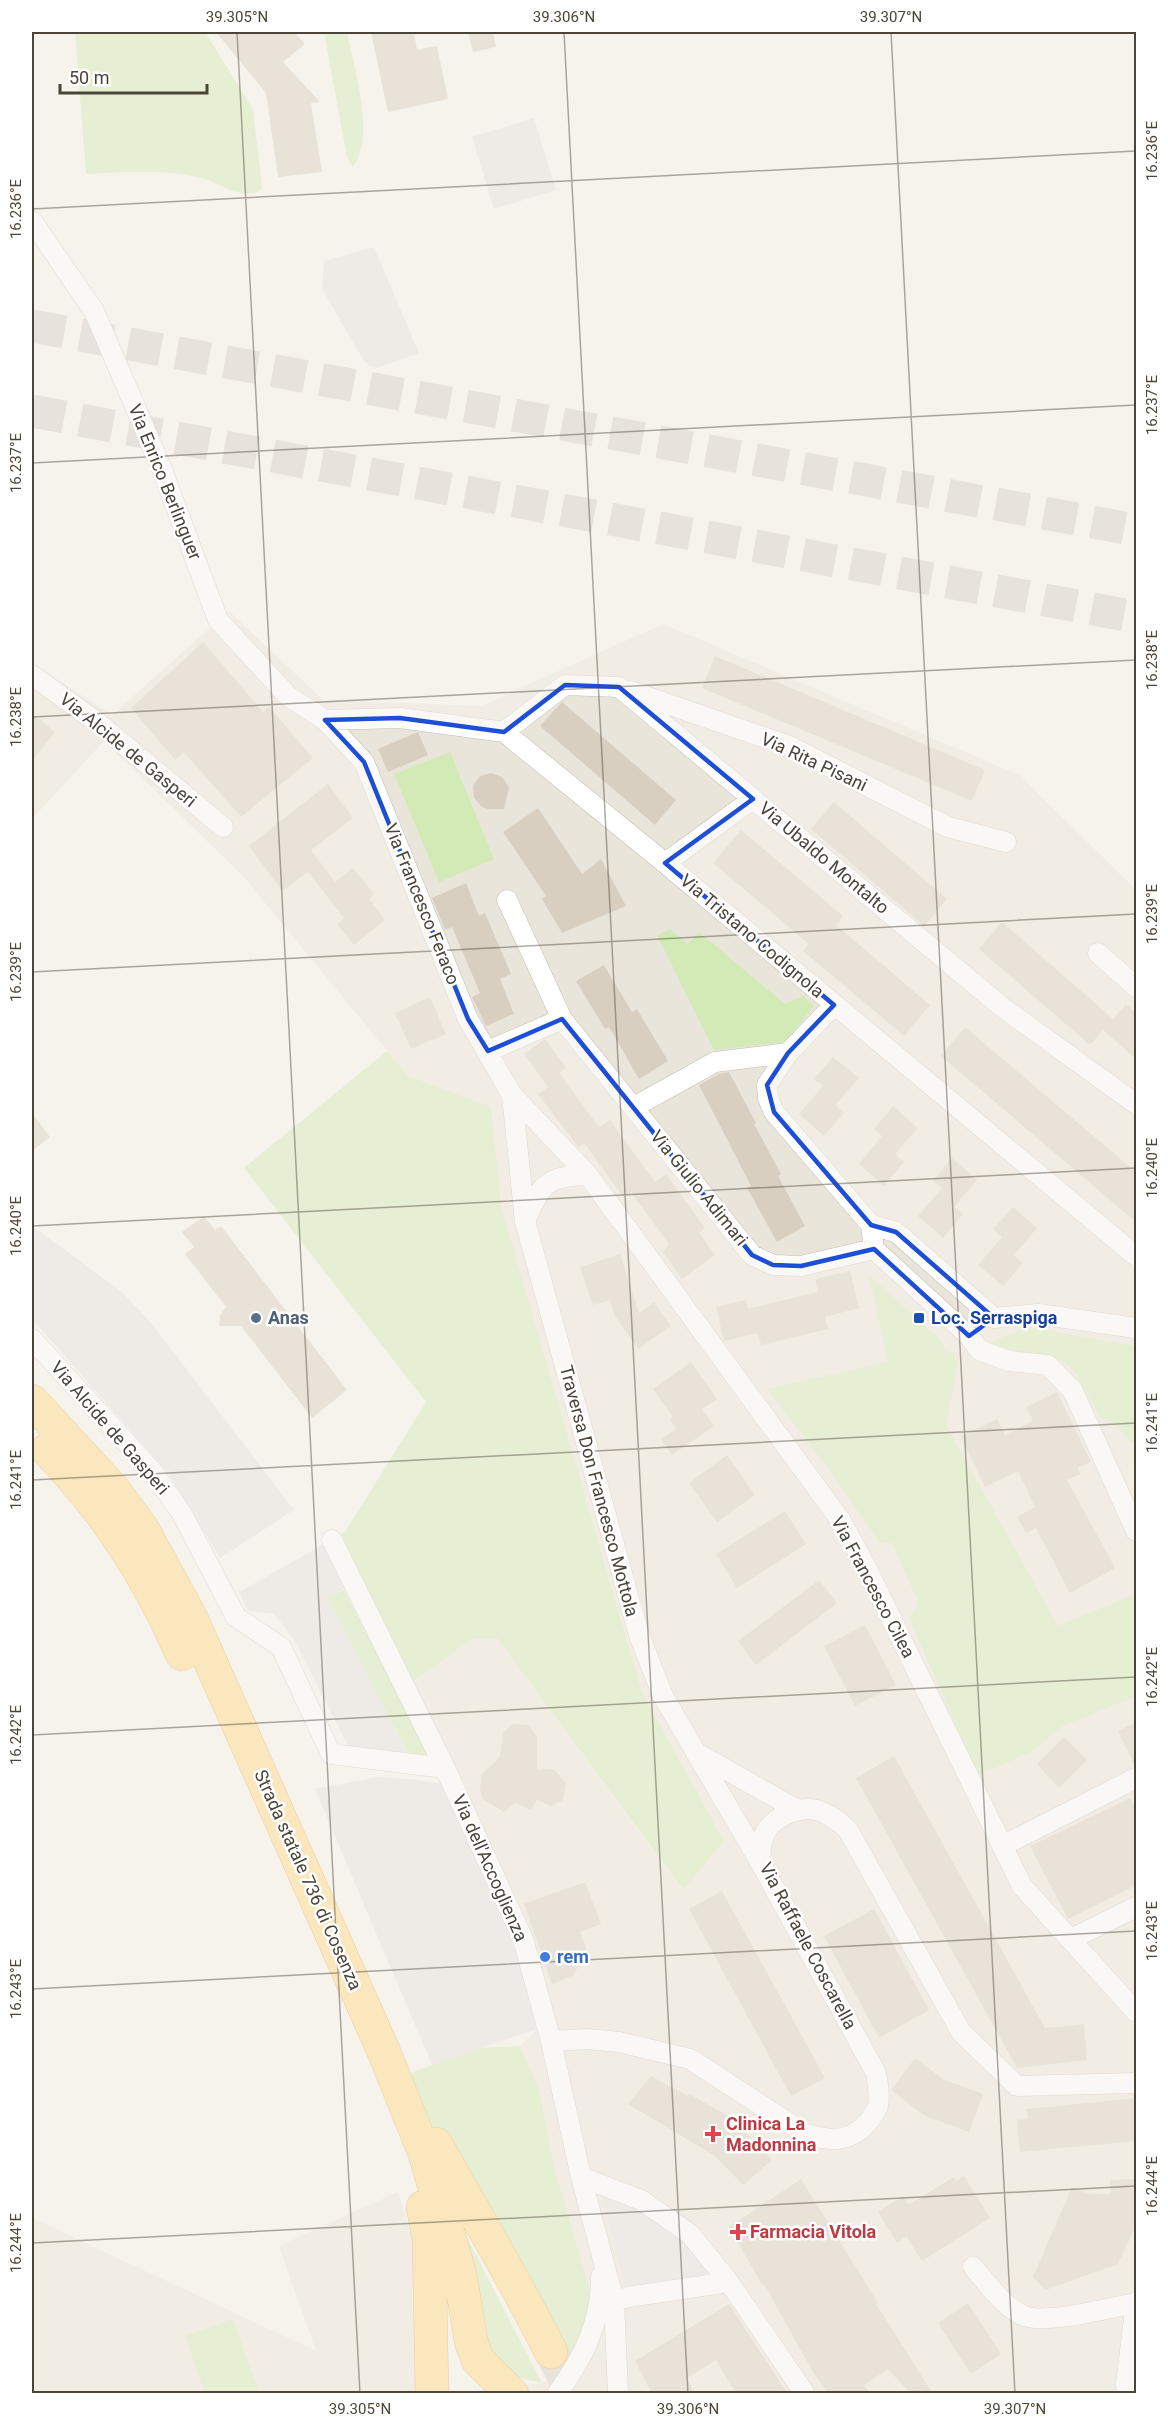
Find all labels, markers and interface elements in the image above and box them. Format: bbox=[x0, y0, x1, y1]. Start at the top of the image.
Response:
text: 39.305°N bbox=[206, 8, 268, 26]
text: 39.306°N bbox=[533, 8, 595, 26]
text: 39.307°N bbox=[860, 8, 922, 26]
scale bar bbox=[60, 57, 207, 95]
text: 50 m bbox=[69, 67, 109, 88]
text: 16.236°E bbox=[1143, 120, 1161, 181]
text: 16.236°E bbox=[7, 178, 25, 239]
text: 16.237°E bbox=[1143, 374, 1161, 435]
street label: Via Enrico Berlinguer bbox=[125, 401, 206, 563]
text: 16.237°E bbox=[7, 432, 25, 493]
text: 16.238°E bbox=[1143, 629, 1161, 690]
text: 16.238°E bbox=[7, 686, 25, 747]
street label: Via Alcide de Gasperi bbox=[56, 688, 201, 811]
street label: Via Rita Pisani bbox=[758, 728, 871, 795]
street label: Via Ubaldo Montalto bbox=[755, 797, 893, 918]
street label: Via Francesco Feraco bbox=[380, 820, 464, 988]
street label: Via Tristano Codignola bbox=[676, 869, 828, 1002]
text: 16.239°E bbox=[1143, 883, 1161, 944]
text: 16.239°E bbox=[7, 941, 25, 1002]
street label: Via Giulio Adimari bbox=[646, 1126, 752, 1250]
text: 16.240°E bbox=[1143, 1137, 1161, 1198]
text: 16.240°E bbox=[7, 1195, 25, 1256]
place label: Anas bbox=[268, 1307, 309, 1328]
place label: Loc. Serraspiga bbox=[931, 1307, 1058, 1328]
marker: Anas bbox=[249, 1311, 263, 1325]
marker: Loc. Serraspiga bbox=[912, 1311, 926, 1325]
street label: Via Alcide de Gasperi bbox=[47, 1357, 174, 1499]
street label: Traversa Don Francesco Mottola bbox=[556, 1363, 643, 1619]
text: 16.241°E bbox=[1143, 1392, 1161, 1453]
text: 16.241°E bbox=[7, 1449, 25, 1510]
street label: Via Francesco Cilea bbox=[827, 1512, 920, 1661]
text: 16.242°E bbox=[1143, 1646, 1161, 1707]
text: 16.242°E bbox=[7, 1704, 25, 1765]
street label: Strada statale 736 di Cosenza bbox=[250, 1766, 367, 1993]
street label: Via dell'Accoglienza bbox=[449, 1791, 532, 1944]
street label: Via Raffaele Coscarella bbox=[756, 1859, 861, 2033]
text: 16.243°E bbox=[1143, 1900, 1161, 1961]
place label: rem bbox=[557, 1946, 589, 1967]
marker: rem bbox=[538, 1950, 552, 1964]
text: 16.243°E bbox=[7, 1958, 25, 2019]
place label: Clinica La Madonnina bbox=[726, 2113, 817, 2155]
marker: Clinica La Madonnina bbox=[704, 2125, 722, 2143]
text: 16.244°E bbox=[1143, 2155, 1161, 2216]
text: 16.244°E bbox=[7, 2212, 25, 2273]
place label: Farmacia Vitola bbox=[750, 2221, 877, 2242]
marker: Farmacia Vitola bbox=[731, 2225, 745, 2239]
text: 39.305°N bbox=[329, 2400, 391, 2418]
text: 39.306°N bbox=[657, 2400, 719, 2418]
text: 39.307°N bbox=[984, 2400, 1046, 2418]

